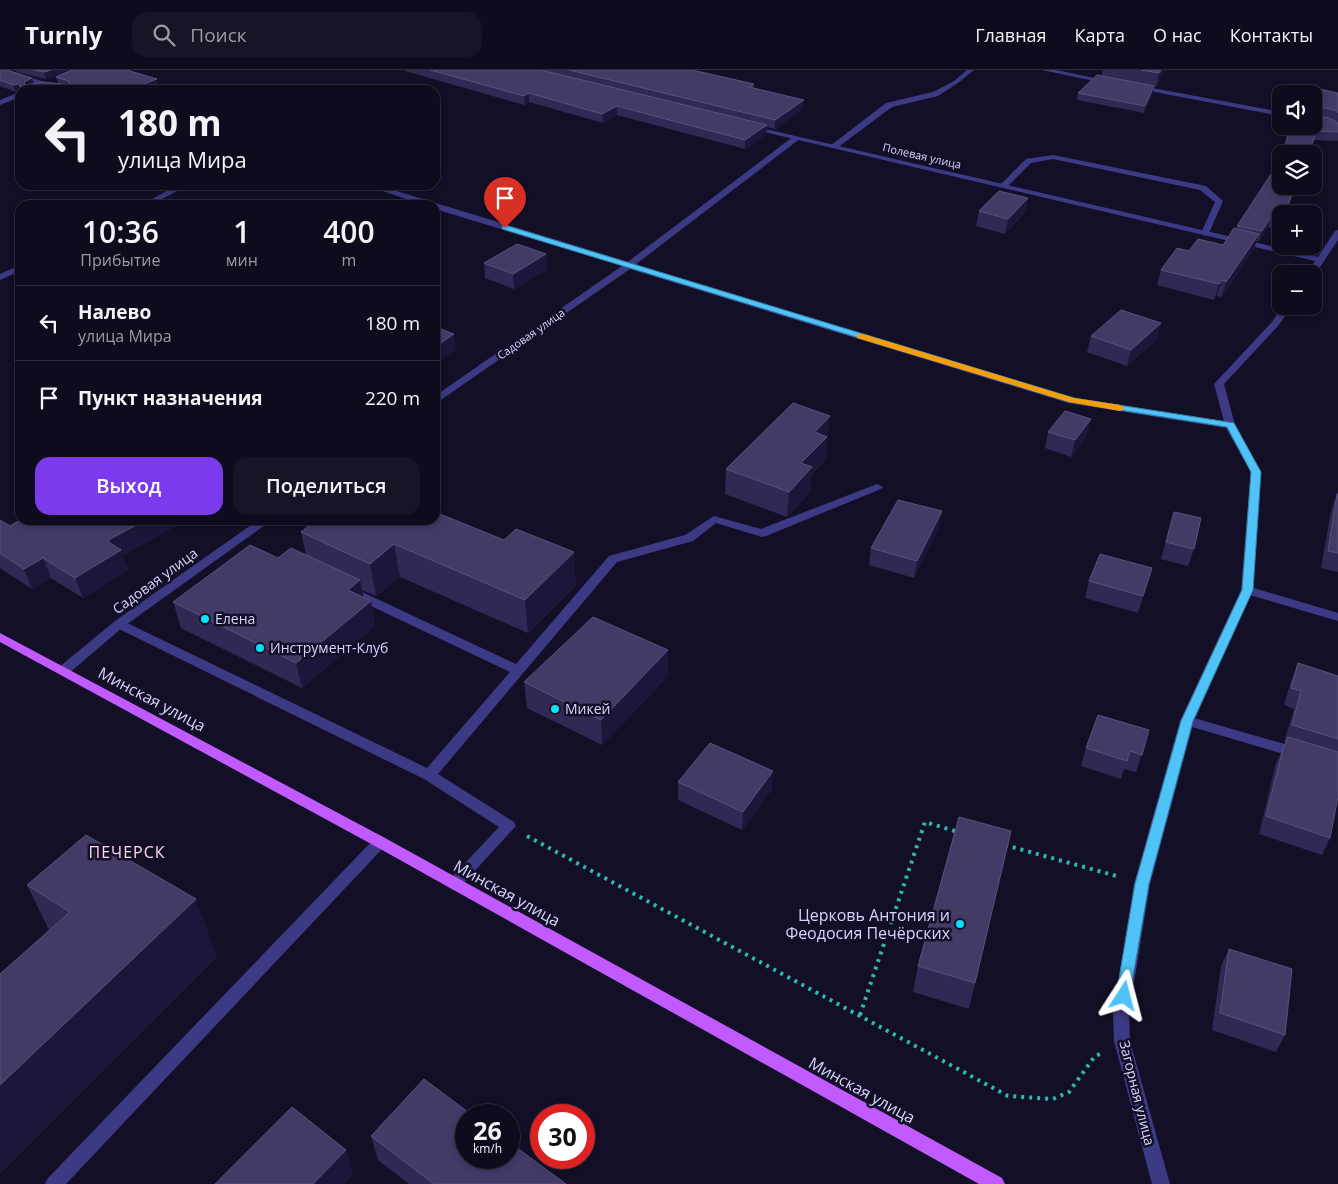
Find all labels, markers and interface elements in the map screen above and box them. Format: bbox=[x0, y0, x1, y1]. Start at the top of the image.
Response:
search box bbox=[132, 12, 482, 57]
text: Turnly bbox=[25, 18, 102, 51]
icon: search bbox=[150, 21, 178, 49]
text: Поиск bbox=[190, 22, 247, 48]
text: Главная bbox=[975, 23, 1047, 47]
text: Карта bbox=[1075, 23, 1125, 47]
text: О нас bbox=[1153, 23, 1202, 47]
text: Контакты bbox=[1230, 23, 1313, 47]
map controls bbox=[1272, 85, 1322, 315]
button: sound bbox=[1272, 85, 1322, 135]
text: 180 m bbox=[118, 99, 222, 146]
icon: left bbox=[35, 105, 100, 170]
street label: Полевая улица bbox=[881, 139, 963, 172]
text: улица Мира bbox=[118, 144, 247, 174]
button: layers bbox=[1272, 145, 1322, 195]
pin bbox=[484, 177, 526, 228]
icon: arrive bbox=[491, 184, 519, 212]
button: + bbox=[1272, 205, 1322, 255]
text: 10:36 bbox=[82, 211, 159, 252]
text: 1 bbox=[233, 211, 250, 252]
text: 400 bbox=[323, 211, 375, 252]
text: Прибытие bbox=[80, 249, 160, 271]
text: мин bbox=[226, 249, 258, 271]
text: m bbox=[342, 249, 356, 271]
button: − bbox=[1272, 265, 1322, 315]
text: Налево bbox=[78, 299, 151, 325]
street label: Садовая улица bbox=[494, 305, 567, 362]
icon: left bbox=[35, 309, 63, 337]
text: 180 m bbox=[365, 310, 420, 336]
text: улица Мира bbox=[78, 325, 172, 347]
icon: arrive bbox=[35, 384, 63, 412]
text: Пункт назначения bbox=[78, 385, 263, 411]
text: 220 m bbox=[365, 385, 420, 411]
button: Выход bbox=[35, 457, 223, 515]
button: Поделиться bbox=[233, 457, 420, 515]
street label: Садовая улица bbox=[108, 543, 201, 618]
place label: Елена bbox=[215, 609, 255, 628]
marker: Елена bbox=[199, 613, 211, 625]
place label: Инструмент-Клуб bbox=[270, 638, 388, 657]
marker: Инструмент-Клуб bbox=[254, 642, 266, 654]
street label: Минская улица bbox=[94, 661, 210, 737]
place label: Микей bbox=[565, 699, 611, 718]
marker: Микей bbox=[549, 703, 561, 715]
district label: ПЕЧЕРСК bbox=[89, 841, 165, 863]
street label: Минская улица bbox=[450, 855, 564, 931]
place label: Церковь Антония и Феодосия Печёрских bbox=[785, 904, 951, 944]
marker: Церковь Антония и Феодосия Печёрских bbox=[954, 918, 966, 930]
position arrow bbox=[1097, 969, 1149, 1021]
street label: Загорная улица bbox=[1115, 1038, 1160, 1147]
street label: Минская улица bbox=[805, 1052, 919, 1128]
speed limit sign: 30 bbox=[530, 1104, 595, 1169]
text: 26 bbox=[473, 1113, 502, 1147]
text: km/h bbox=[473, 1140, 502, 1157]

